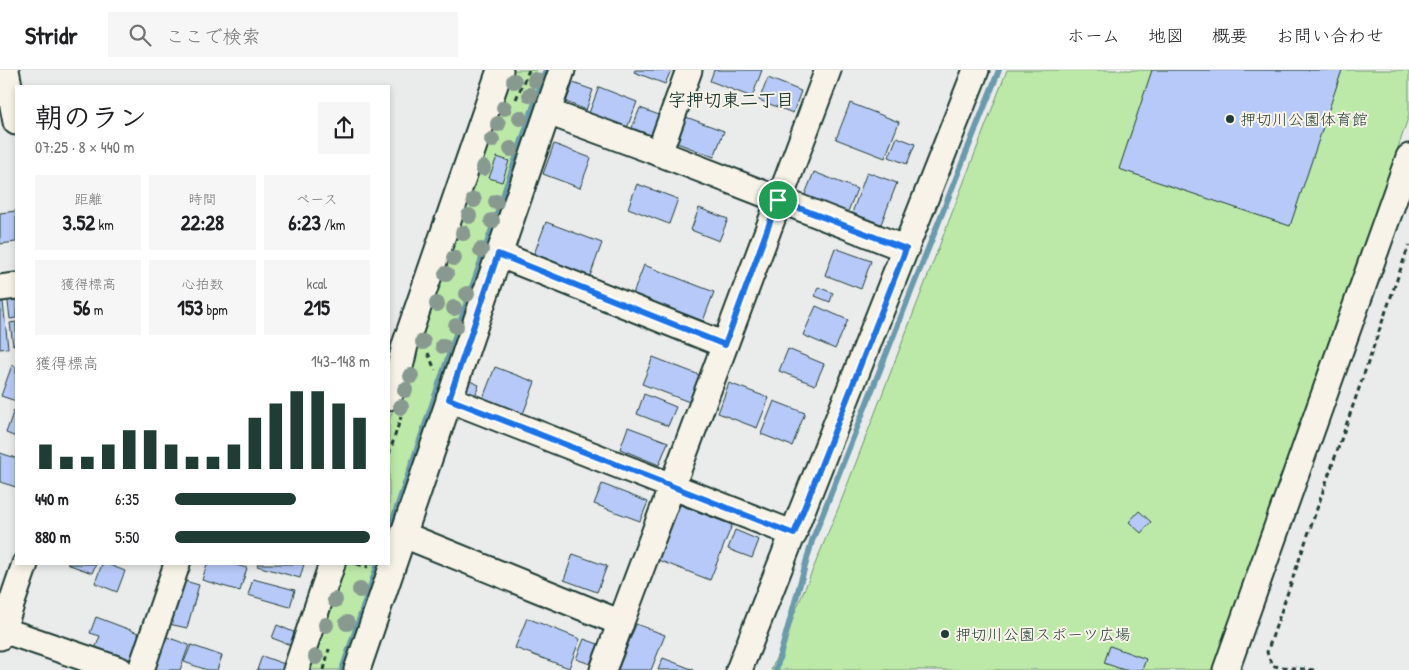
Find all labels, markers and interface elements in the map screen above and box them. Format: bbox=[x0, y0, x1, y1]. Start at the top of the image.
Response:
search box bbox=[108, 12, 458, 57]
text: Stridr bbox=[25, 19, 78, 51]
icon: search bbox=[126, 21, 154, 49]
text: ここで検索 bbox=[166, 23, 261, 49]
text: ホーム bbox=[1067, 23, 1120, 48]
text: 地図 bbox=[1148, 23, 1184, 48]
text: 概要 bbox=[1212, 23, 1248, 48]
text: お問い合わせ bbox=[1276, 23, 1384, 48]
district label: 字押切東二丁目 bbox=[668, 87, 794, 112]
text: 朝のラン bbox=[35, 98, 147, 136]
button: share bbox=[318, 102, 370, 154]
place label: 押切川公園体育館 bbox=[1240, 108, 1368, 130]
marker: 押切川公園体育館 bbox=[1224, 113, 1236, 125]
text: 07:25 · 8 × 440 m bbox=[35, 136, 134, 158]
pin bbox=[757, 179, 799, 221]
icon: arrive bbox=[764, 186, 792, 214]
text: 距離 bbox=[74, 189, 102, 208]
text: 時間 bbox=[188, 189, 216, 208]
text: ペース bbox=[296, 189, 337, 208]
text: 3.52 bbox=[63, 208, 95, 237]
text: 22:28 bbox=[181, 208, 224, 237]
text: 6:23 bbox=[288, 208, 321, 237]
text: km bbox=[95, 215, 114, 234]
text: /km bbox=[321, 215, 345, 234]
text: 獲得標高 bbox=[60, 274, 116, 293]
text: 心拍数 bbox=[181, 274, 223, 293]
text: kcal bbox=[307, 274, 327, 293]
text: 56 bbox=[73, 293, 90, 322]
text: 153 bbox=[177, 293, 203, 322]
text: 215 bbox=[304, 293, 330, 322]
text: m bbox=[90, 300, 103, 319]
text: bpm bbox=[203, 300, 228, 319]
text: 143–148 m bbox=[311, 350, 370, 372]
text: 獲得標高 bbox=[35, 352, 99, 374]
text: 440 m bbox=[35, 488, 69, 510]
text: 6:35 bbox=[115, 488, 139, 510]
text: 880 m bbox=[35, 526, 71, 548]
text: 5:50 bbox=[115, 526, 139, 548]
place label: 押切川公園スポーツ広場 bbox=[955, 623, 1131, 645]
marker: 押切川公園スポーツ広場 bbox=[939, 628, 951, 640]

